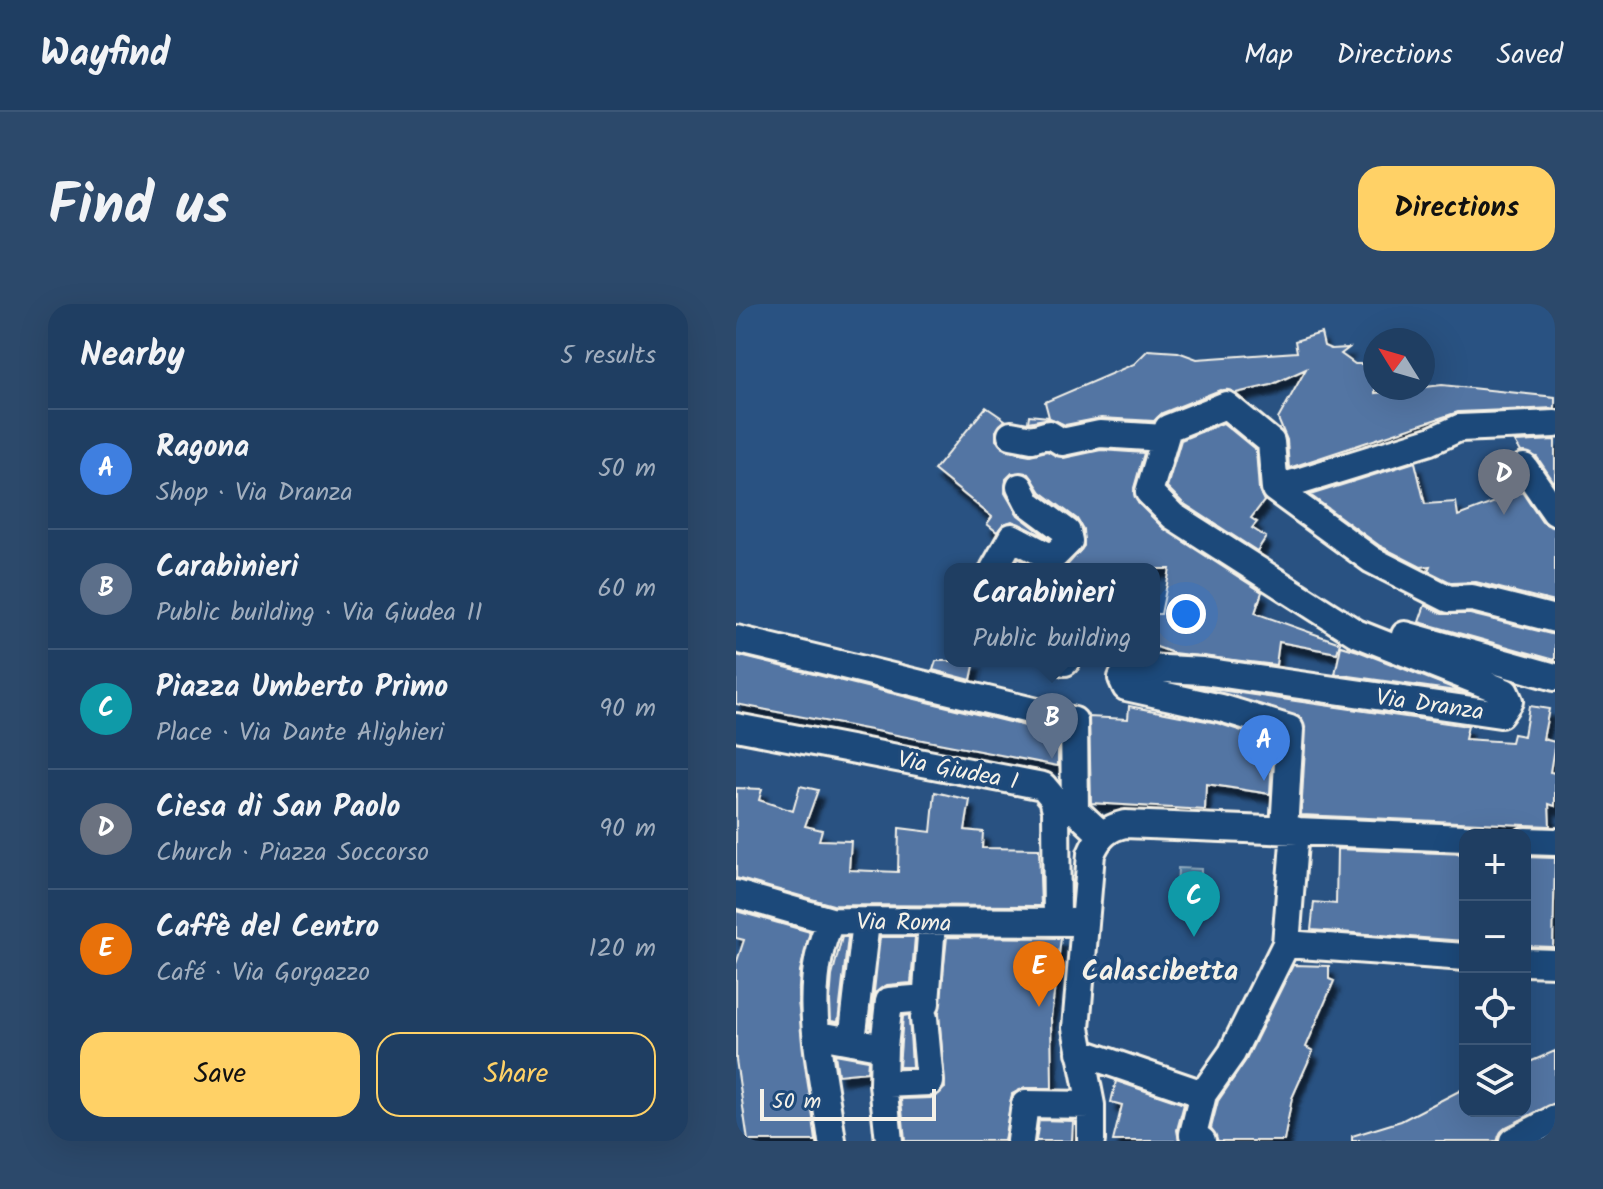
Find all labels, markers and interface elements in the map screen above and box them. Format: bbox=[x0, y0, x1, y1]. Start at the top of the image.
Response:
text: Wayfind bbox=[40, 25, 170, 85]
text: Map bbox=[1244, 33, 1293, 78]
text: Directions bbox=[1337, 33, 1453, 78]
text: Saved bbox=[1497, 33, 1563, 78]
text: Find us bbox=[48, 163, 229, 253]
button: Directions bbox=[1358, 166, 1555, 251]
north arrow bbox=[1363, 328, 1435, 400]
text: Nearby bbox=[80, 329, 185, 383]
text: 5 results bbox=[560, 335, 656, 377]
text: Ragona bbox=[156, 424, 249, 472]
text: A bbox=[98, 448, 114, 490]
text: 50 m bbox=[598, 448, 656, 490]
pin: D bbox=[1478, 449, 1530, 515]
text: Shop · Via Dranza bbox=[156, 472, 353, 514]
text: Carabinieri bbox=[156, 544, 299, 592]
popup bbox=[944, 563, 1160, 667]
text: B bbox=[98, 568, 114, 610]
text: 60 m bbox=[597, 568, 656, 610]
text: Carabinieri bbox=[973, 570, 1115, 618]
text: Public building · Via Giudea II bbox=[156, 592, 483, 634]
your location bbox=[1166, 594, 1206, 634]
text: Public building bbox=[973, 618, 1131, 660]
text: Piazza Umberto Primo bbox=[156, 664, 448, 712]
street label: Via Dranza bbox=[1373, 679, 1486, 732]
text: C bbox=[98, 688, 114, 730]
text: 90 m bbox=[599, 688, 656, 730]
pin: B bbox=[1026, 693, 1078, 759]
text: Place · Via Dante Alighieri bbox=[156, 712, 444, 754]
pin: A bbox=[1238, 715, 1290, 781]
street label: Via Giudea I bbox=[894, 741, 1022, 802]
text: Ciesa di San Paolo bbox=[156, 784, 400, 832]
text: D bbox=[97, 808, 115, 850]
text: 90 m bbox=[599, 808, 656, 850]
map controls bbox=[1459, 829, 1531, 1117]
button: + bbox=[1459, 829, 1531, 901]
text: Church · Piazza Soccorso bbox=[156, 832, 429, 874]
pin: C bbox=[1168, 871, 1220, 937]
button: − bbox=[1459, 901, 1531, 973]
street label: Via Roma bbox=[856, 903, 952, 944]
text: Caffè del Centro bbox=[156, 904, 379, 952]
text: E bbox=[99, 928, 113, 970]
text: 120 m bbox=[589, 928, 656, 970]
pin: E bbox=[1013, 941, 1065, 1007]
district label: Calascibetta bbox=[1082, 950, 1238, 995]
text: Café · Via Gorgazzo bbox=[156, 952, 370, 994]
button: locate bbox=[1459, 973, 1531, 1045]
button: Save bbox=[80, 1032, 360, 1117]
button: Share bbox=[376, 1032, 656, 1117]
button: layers bbox=[1459, 1045, 1531, 1117]
scale bar bbox=[760, 1085, 936, 1121]
text: 50 m bbox=[772, 1085, 821, 1120]

